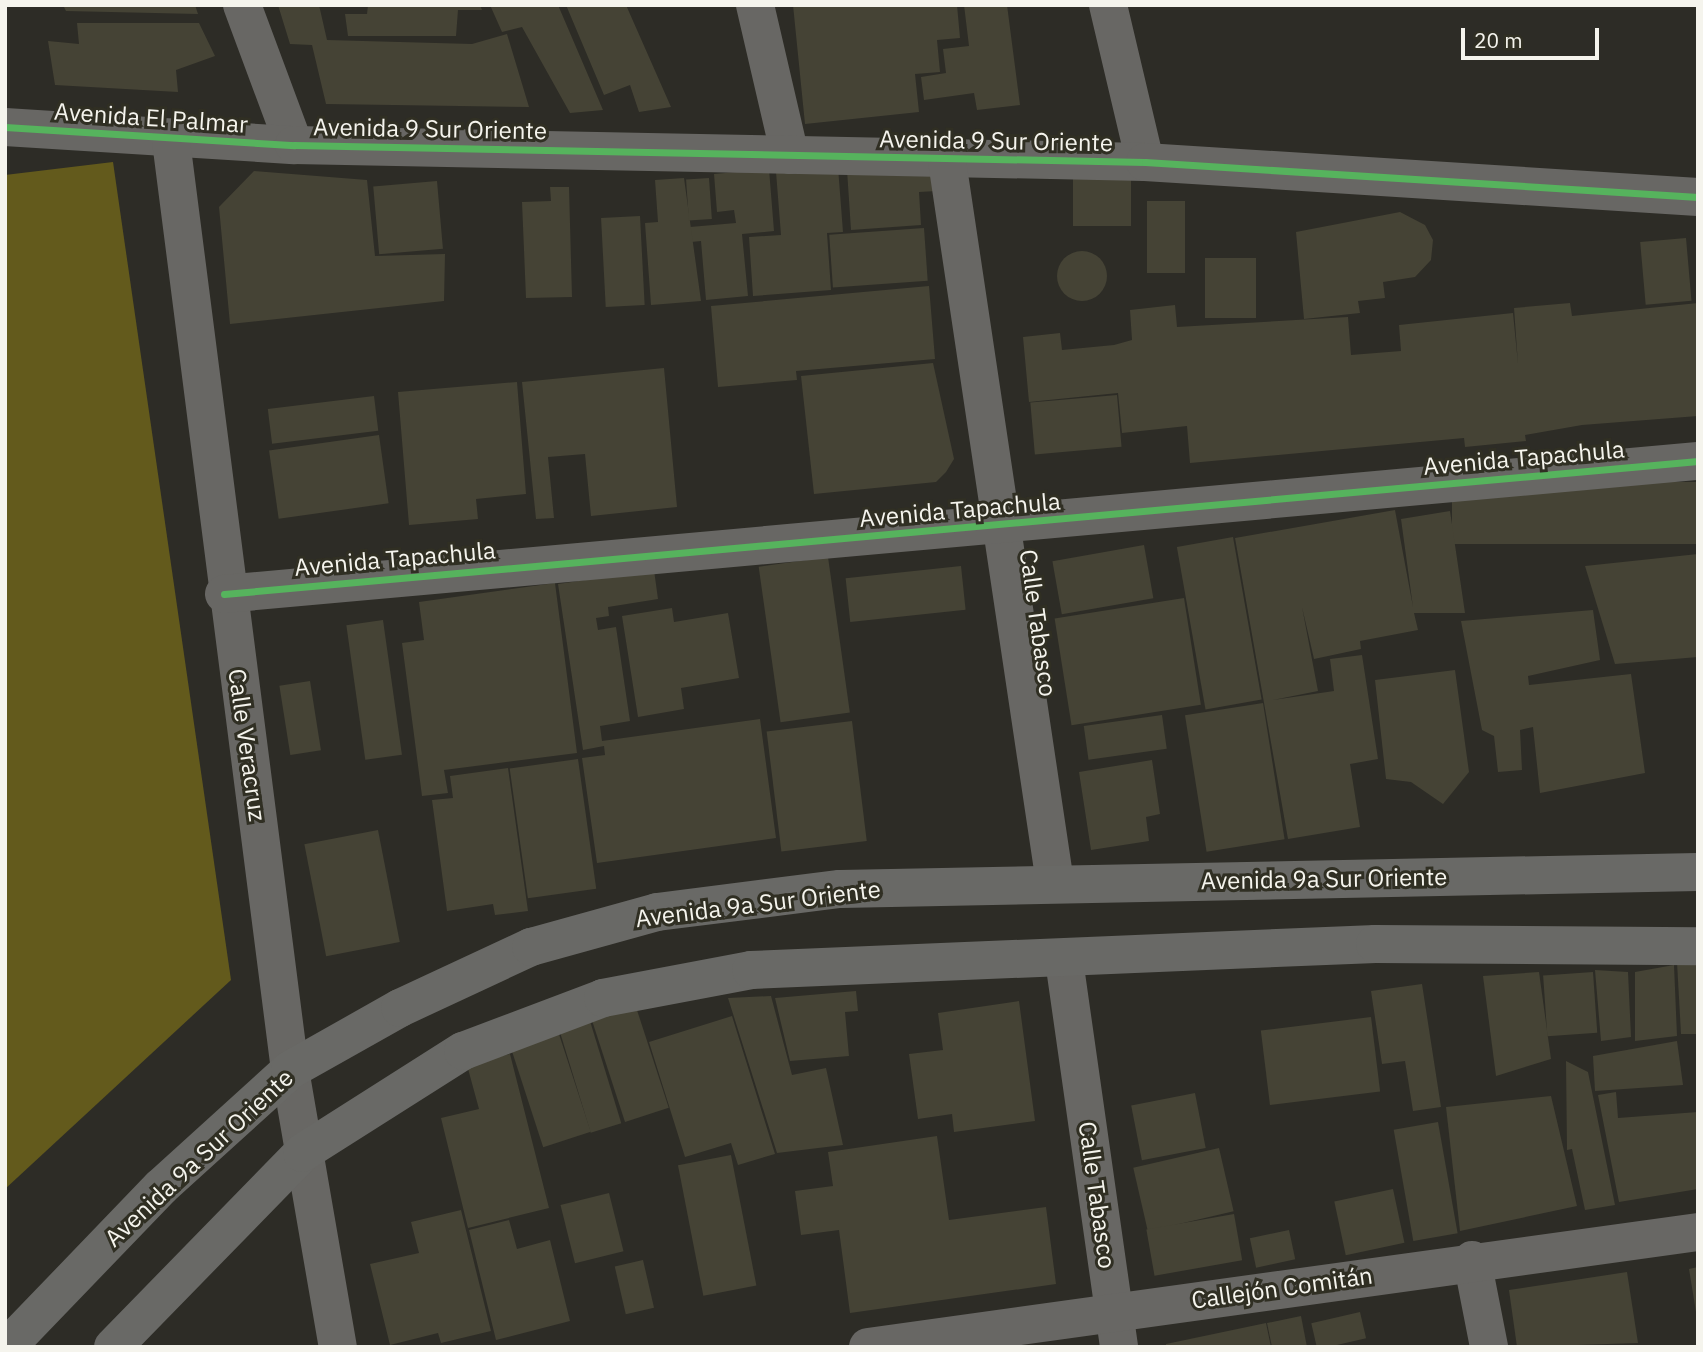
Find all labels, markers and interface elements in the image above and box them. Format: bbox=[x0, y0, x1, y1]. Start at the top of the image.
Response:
scale bar bbox=[1465, 14, 1603, 58]
text: 20 m bbox=[1474, 26, 1523, 54]
street label: Avenida El Palmar bbox=[53, 97, 249, 139]
street label: Avenida 9 Sur Oriente bbox=[313, 113, 547, 145]
street label: Avenida 9 Sur Oriente bbox=[879, 125, 1113, 157]
street label: Avenida Tapachula bbox=[1422, 435, 1626, 481]
street label: Avenida Tapachula bbox=[858, 487, 1062, 533]
street label: Avenida Tapachula bbox=[293, 536, 497, 582]
street label: Calle Tabasco bbox=[1013, 548, 1063, 698]
street label: Calle Veracruz bbox=[222, 667, 272, 823]
street label: Avenida 9a Sur Oriente bbox=[1200, 862, 1448, 896]
street label: Avenida 9a Sur Oriente bbox=[634, 875, 882, 933]
street label: Avenida 9a Sur Oriente bbox=[99, 1063, 299, 1253]
street label: Calle Tabasco bbox=[1072, 1120, 1122, 1270]
street label: Callejón Comitán bbox=[1190, 1261, 1374, 1315]

